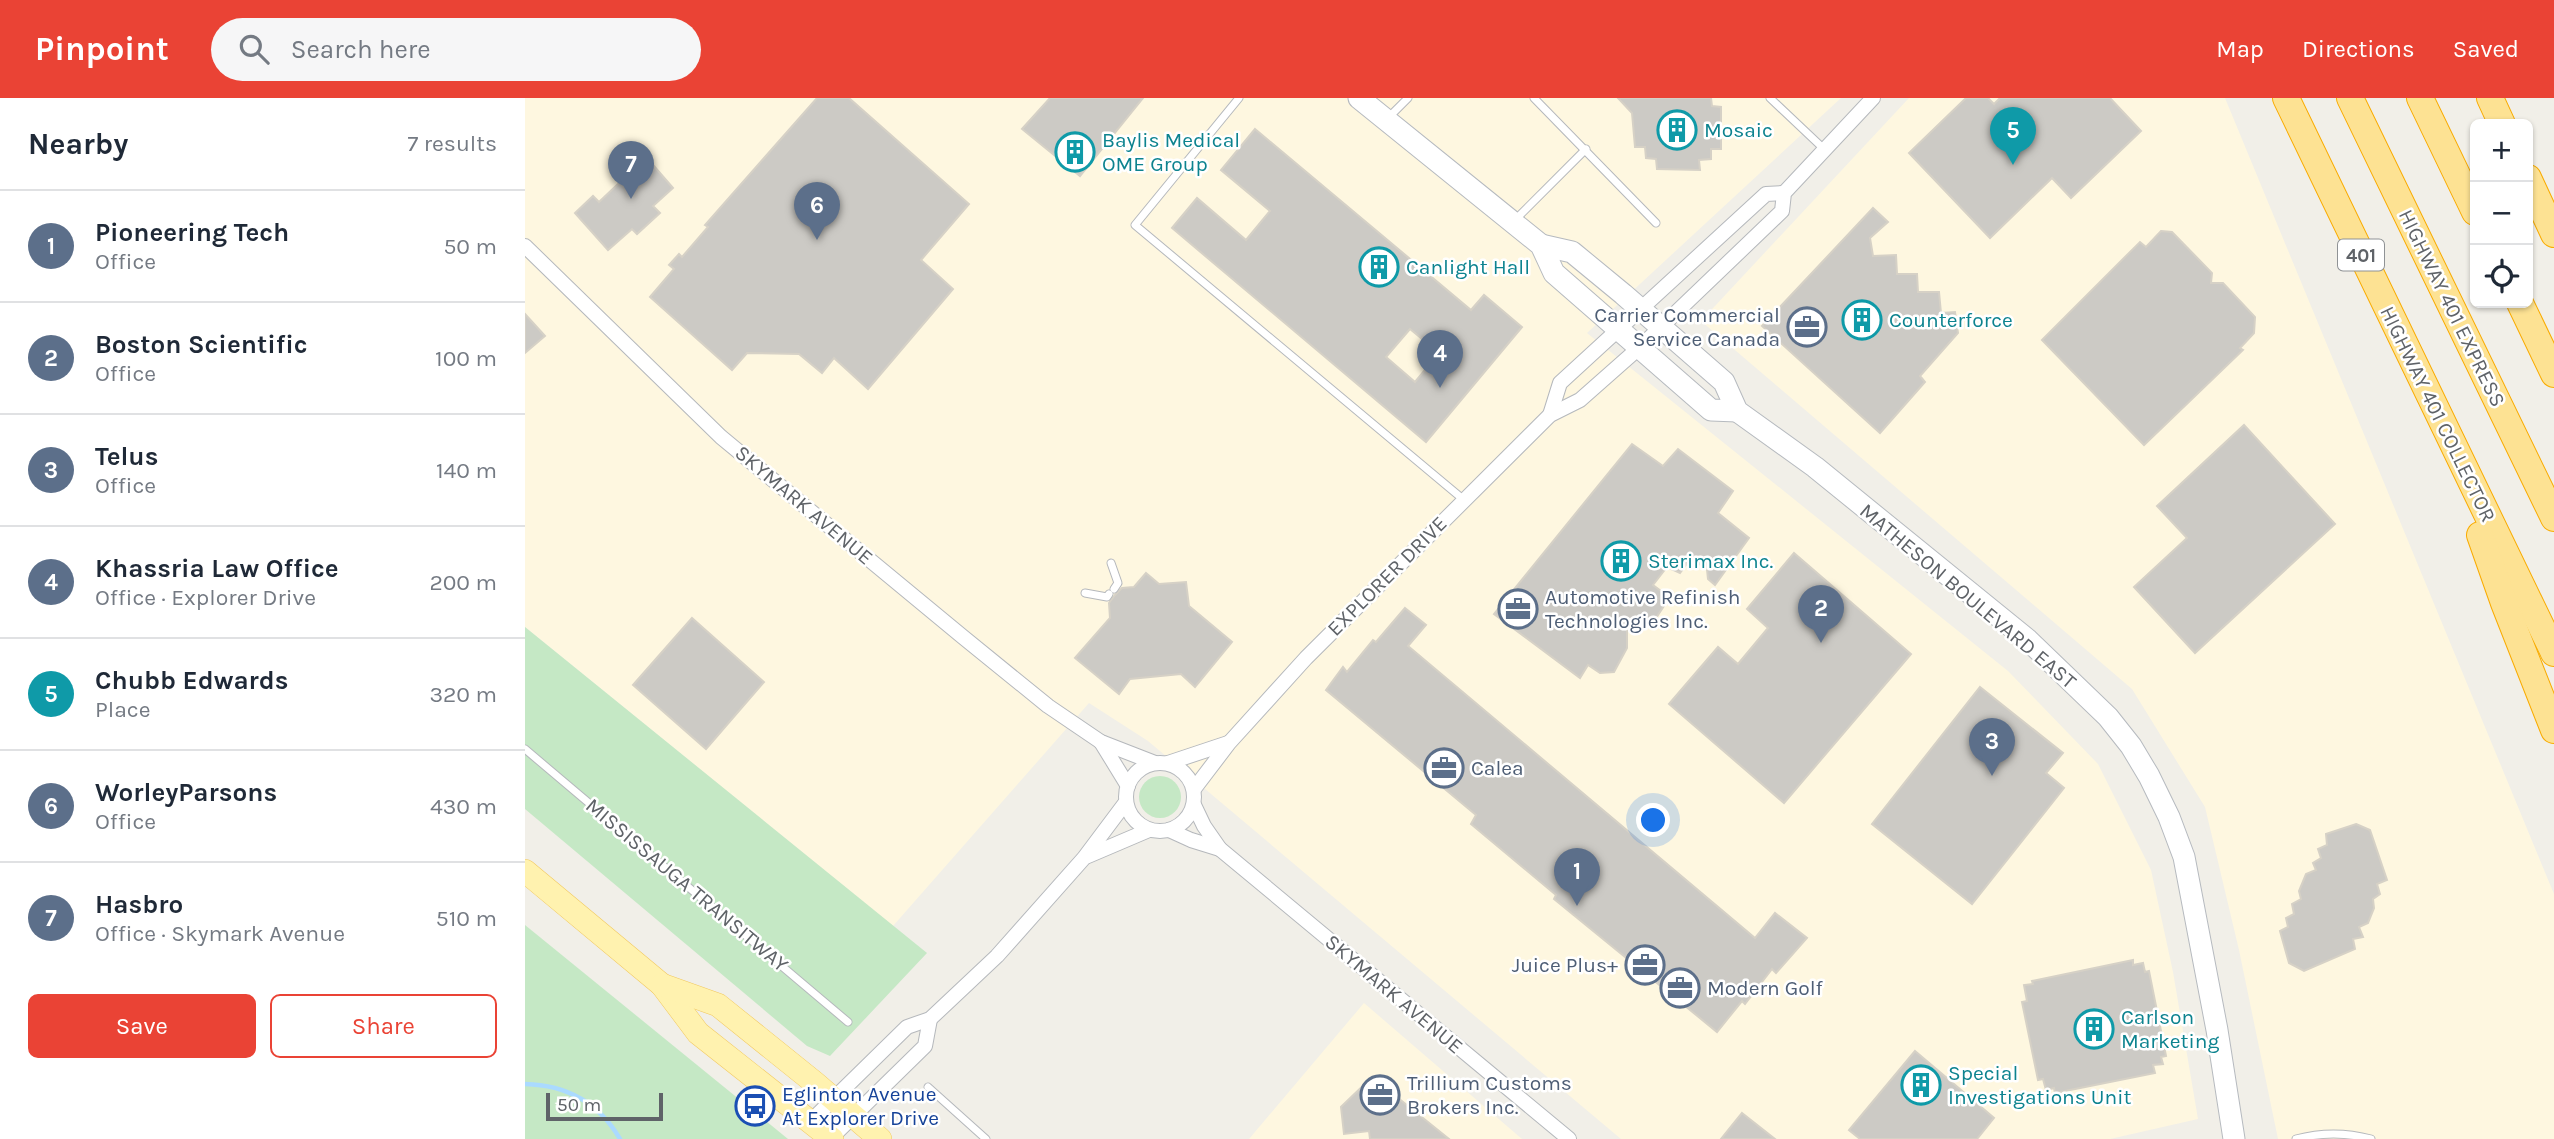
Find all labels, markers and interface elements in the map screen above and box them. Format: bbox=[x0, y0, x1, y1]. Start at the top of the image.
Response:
search box bbox=[211, 18, 701, 81]
text: Pinpoint bbox=[35, 30, 169, 68]
icon: search bbox=[235, 30, 273, 68]
text: Search here bbox=[291, 34, 431, 65]
text: Map bbox=[2216, 35, 2264, 63]
text: Directions bbox=[2302, 35, 2415, 63]
text: Saved bbox=[2453, 35, 2519, 63]
pin: 5 bbox=[1990, 107, 2036, 165]
building icon: Mosaic bbox=[1656, 109, 1698, 151]
place label: Mosaic bbox=[1704, 118, 1773, 142]
map controls bbox=[2470, 119, 2533, 308]
button: + bbox=[2470, 119, 2533, 182]
text: Nearby bbox=[28, 126, 128, 162]
place label: Baylis Medical OME Group bbox=[1102, 128, 1240, 176]
text: 7 results bbox=[407, 130, 497, 157]
building icon: Baylis Medical OME Group bbox=[1054, 131, 1096, 173]
pin: 7 bbox=[608, 141, 654, 199]
pin: 6 bbox=[794, 182, 840, 240]
button: − bbox=[2470, 182, 2533, 245]
street label: HIGHWAY 401 EXPRESS bbox=[2394, 205, 2510, 411]
text: Pioneering Tech bbox=[95, 217, 289, 248]
text: 1 bbox=[47, 233, 55, 260]
text: 50 m bbox=[443, 233, 497, 260]
road number: 401 bbox=[2338, 239, 2384, 270]
button: locate bbox=[2470, 245, 2533, 308]
building icon: Canlight Hall bbox=[1358, 246, 1400, 288]
text: Office bbox=[95, 248, 156, 275]
place label: Canlight Hall bbox=[1406, 255, 1530, 279]
building icon: Counterforce bbox=[1841, 299, 1883, 341]
street label: HIGHWAY 401 COLLECTOR bbox=[2375, 302, 2501, 526]
place label: Carrier Commercial Service Canada bbox=[1594, 303, 1780, 351]
office icon: Carrier Commercial Service Canada bbox=[1786, 306, 1828, 348]
place label: Counterforce bbox=[1889, 308, 2013, 332]
text: Boston Scientific bbox=[95, 329, 308, 360]
pin: 4 bbox=[1417, 330, 1463, 388]
text: 2 bbox=[44, 345, 58, 372]
text: 100 m bbox=[435, 345, 497, 372]
text: Office bbox=[95, 360, 156, 387]
street label: SKYMARK AVENUE bbox=[730, 440, 878, 570]
text: Telus bbox=[95, 441, 158, 472]
text: 3 bbox=[44, 457, 58, 484]
text: 140 m bbox=[436, 457, 497, 484]
text: Office bbox=[95, 472, 156, 499]
street label: MATHESON BOULEVARD EAST bbox=[1855, 498, 2081, 694]
street label: EXPLORER DRIVE bbox=[1322, 511, 1452, 641]
building icon: Sterimax Inc. bbox=[1600, 540, 1642, 582]
place label: Sterimax Inc. bbox=[1648, 549, 1774, 573]
text: Khassria Law Office bbox=[95, 553, 339, 584]
text: 4 bbox=[44, 569, 58, 596]
text: 200 m bbox=[429, 569, 497, 596]
text: Office · Explorer Drive bbox=[95, 584, 316, 611]
place label: Automotive Refinish Technologies Inc. bbox=[1545, 585, 1741, 633]
pin: 2 bbox=[1798, 585, 1844, 643]
office icon: Automotive Refinish Technologies Inc. bbox=[1497, 588, 1539, 630]
text: Chubb Edwards bbox=[95, 665, 289, 696]
text: 5 bbox=[44, 681, 58, 708]
text: 320 m bbox=[429, 681, 497, 708]
text: Place bbox=[95, 696, 151, 723]
pin: 3 bbox=[1969, 718, 2015, 776]
office icon: Calea bbox=[1423, 747, 1465, 789]
place label: Calea bbox=[1471, 756, 1524, 780]
text: WorleyParsons bbox=[95, 777, 277, 808]
text: 6 bbox=[44, 793, 58, 820]
text: 430 m bbox=[430, 793, 497, 820]
street label: MISSISSAUGA TRANSITWAY bbox=[581, 793, 793, 977]
your location bbox=[1636, 803, 1670, 837]
text: Office bbox=[95, 808, 156, 835]
pin: 1 bbox=[1554, 848, 1600, 906]
text: Hasbro bbox=[95, 889, 183, 920]
text: 7 bbox=[45, 905, 57, 932]
text: 510 m bbox=[436, 905, 497, 932]
text: Office · Skymark Avenue bbox=[95, 920, 345, 947]
street label: SKYMARK AVENUE bbox=[1320, 929, 1468, 1059]
office icon: Juice Plus+ bbox=[1624, 944, 1666, 986]
place label: Juice Plus+ bbox=[1512, 953, 1618, 977]
office icon: Modern Golf bbox=[1659, 967, 1701, 1009]
place label: Modern Golf bbox=[1707, 976, 1824, 1000]
button: Save bbox=[28, 994, 256, 1058]
button: Share bbox=[270, 994, 497, 1058]
place label: Carlson Marketing bbox=[2121, 1005, 2219, 1053]
building icon: Carlson Marketing bbox=[2073, 1008, 2115, 1050]
place label: Special Investigations Unit bbox=[1948, 1061, 2131, 1109]
building icon: Special Investigations Unit bbox=[1900, 1064, 1942, 1106]
place label: Trillium Customs Brokers Inc. bbox=[1407, 1071, 1572, 1119]
office icon: Trillium Customs Brokers Inc. bbox=[1359, 1074, 1401, 1116]
place label: Eglinton Avenue At Explorer Drive bbox=[782, 1082, 939, 1130]
bus stop icon: Eglinton Avenue At Explorer Drive bbox=[734, 1085, 776, 1127]
scale bar bbox=[546, 1090, 663, 1122]
text: 50 m bbox=[557, 1094, 601, 1116]

